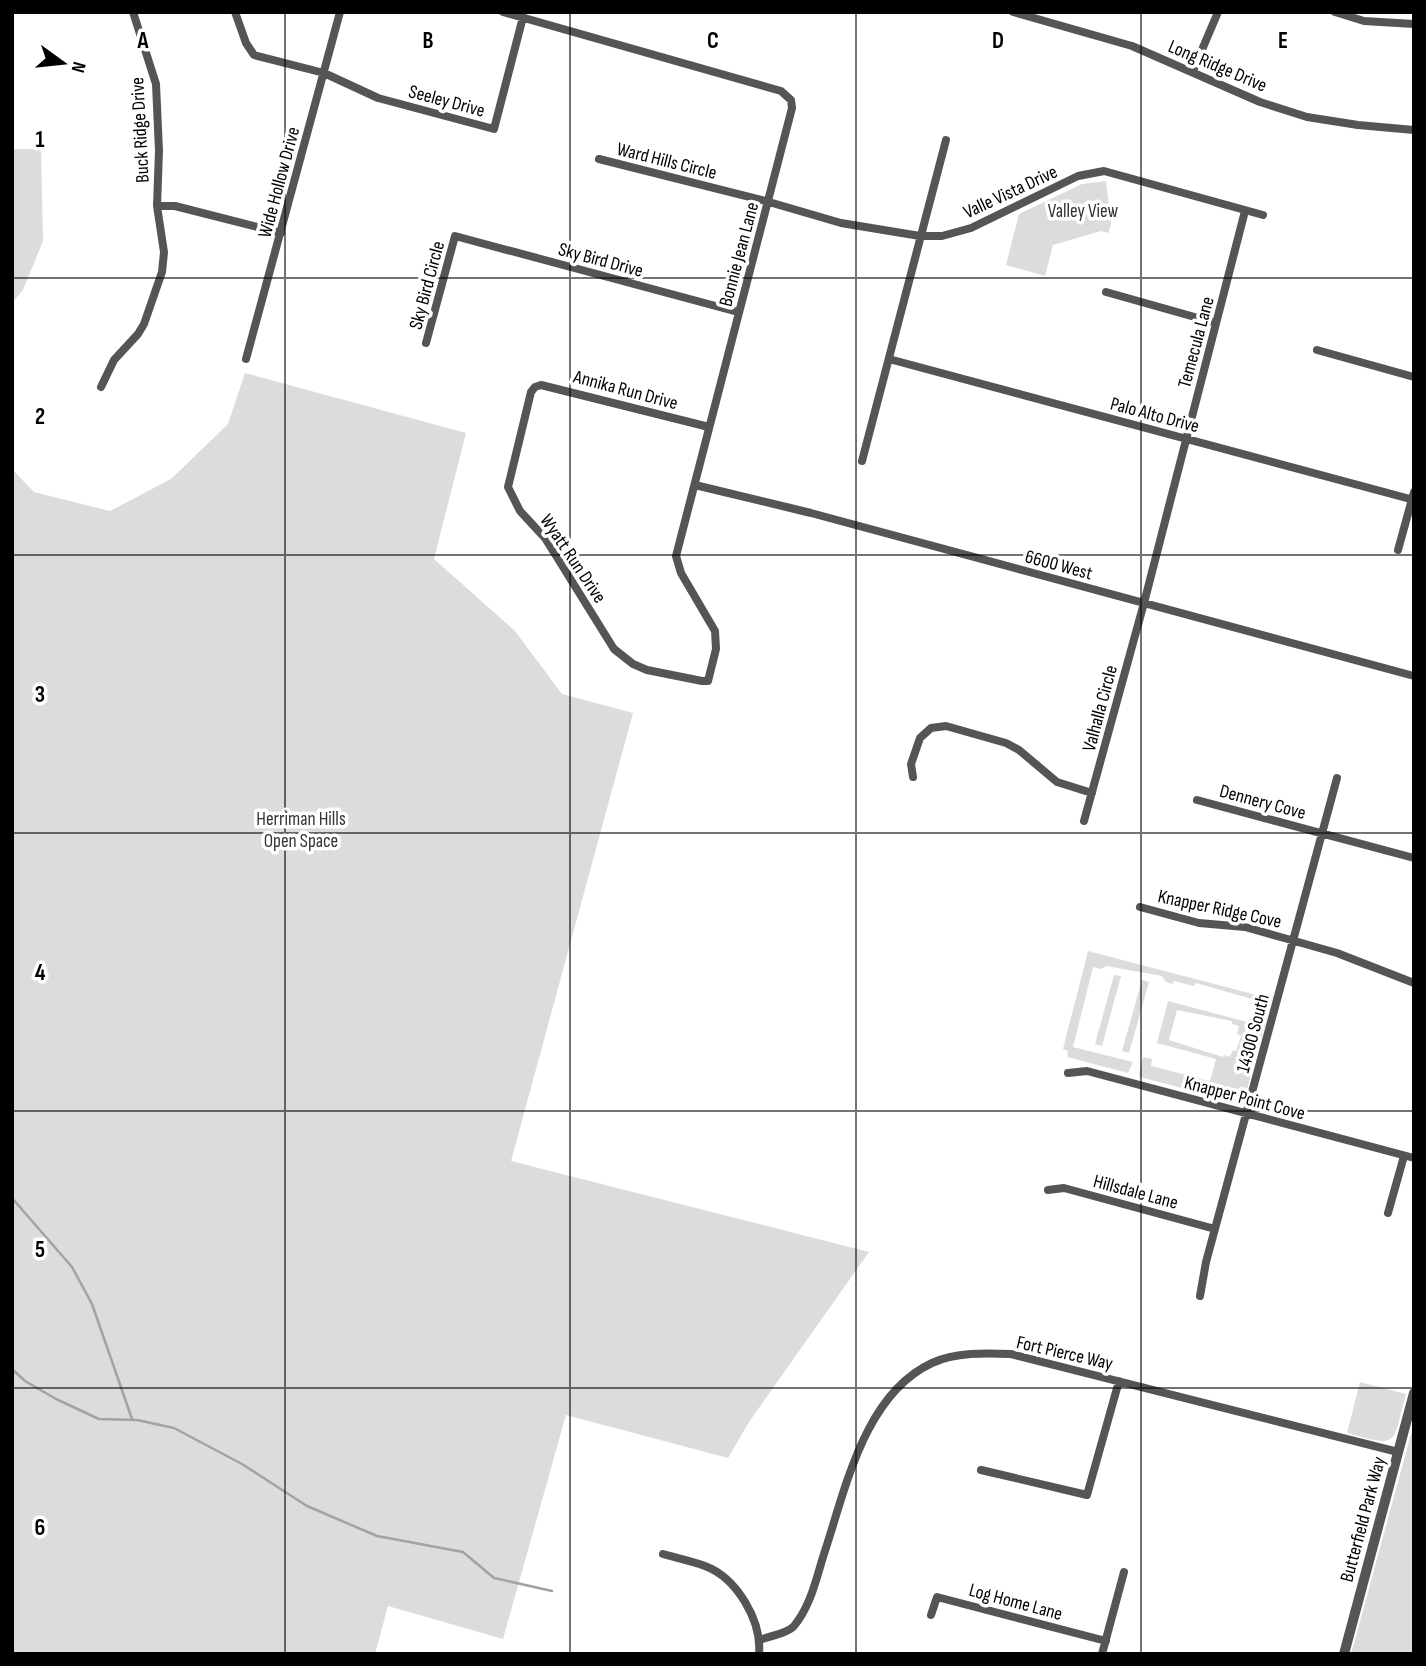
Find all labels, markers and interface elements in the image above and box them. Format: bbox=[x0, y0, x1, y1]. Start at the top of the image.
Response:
text: A bbox=[137, 27, 150, 55]
text: B bbox=[423, 27, 434, 55]
text: C bbox=[707, 27, 719, 55]
text: D bbox=[992, 27, 1004, 55]
text: E bbox=[1278, 27, 1288, 55]
north arrow bbox=[28, 28, 98, 98]
street label: Long Ridge Drive bbox=[1165, 35, 1270, 97]
text: N bbox=[66, 59, 90, 75]
street label: Buck Ridge Drive bbox=[126, 76, 155, 183]
street label: Seeley Drive bbox=[406, 80, 487, 123]
street label: Wide Hollow Drive bbox=[254, 124, 305, 240]
text: 1 bbox=[35, 126, 45, 154]
street label: Ward Hills Circle bbox=[614, 138, 719, 185]
street label: Valle Vista Drive bbox=[960, 161, 1061, 224]
street label: Bonnie Jean Lane bbox=[715, 200, 764, 309]
park label: Valley View bbox=[1048, 200, 1119, 223]
street label: Sky Bird Drive bbox=[556, 238, 646, 283]
street label: Sky Bird Circle bbox=[405, 239, 450, 332]
street label: Temecula Lane bbox=[1173, 294, 1220, 391]
street label: Annika Run Drive bbox=[570, 365, 680, 415]
street label: Palo Alto Drive bbox=[1108, 393, 1202, 438]
text: 2 bbox=[35, 403, 45, 431]
street label: Wyatt Run Drive bbox=[535, 510, 611, 608]
street label: 6600 West bbox=[1022, 545, 1095, 586]
street label: Valhalla Circle bbox=[1078, 663, 1123, 754]
text: 3 bbox=[35, 681, 45, 709]
street label: Dennery Cove bbox=[1217, 780, 1308, 825]
park label: Herriman Hills Open Space bbox=[256, 808, 346, 853]
street label: Knapper Ridge Cove bbox=[1156, 885, 1284, 934]
text: 4 bbox=[35, 959, 46, 987]
street label: 14300 South bbox=[1232, 992, 1275, 1075]
street label: Knapper Point Cove bbox=[1182, 1071, 1307, 1126]
street label: Hillsdale Lane bbox=[1091, 1170, 1180, 1215]
text: 5 bbox=[35, 1236, 45, 1264]
street label: Fort Pierce Way bbox=[1014, 1331, 1116, 1376]
street label: Butterfield Park Way bbox=[1336, 1454, 1391, 1585]
text: 6 bbox=[35, 1514, 45, 1542]
street label: Log Home Lane bbox=[966, 1579, 1065, 1626]

